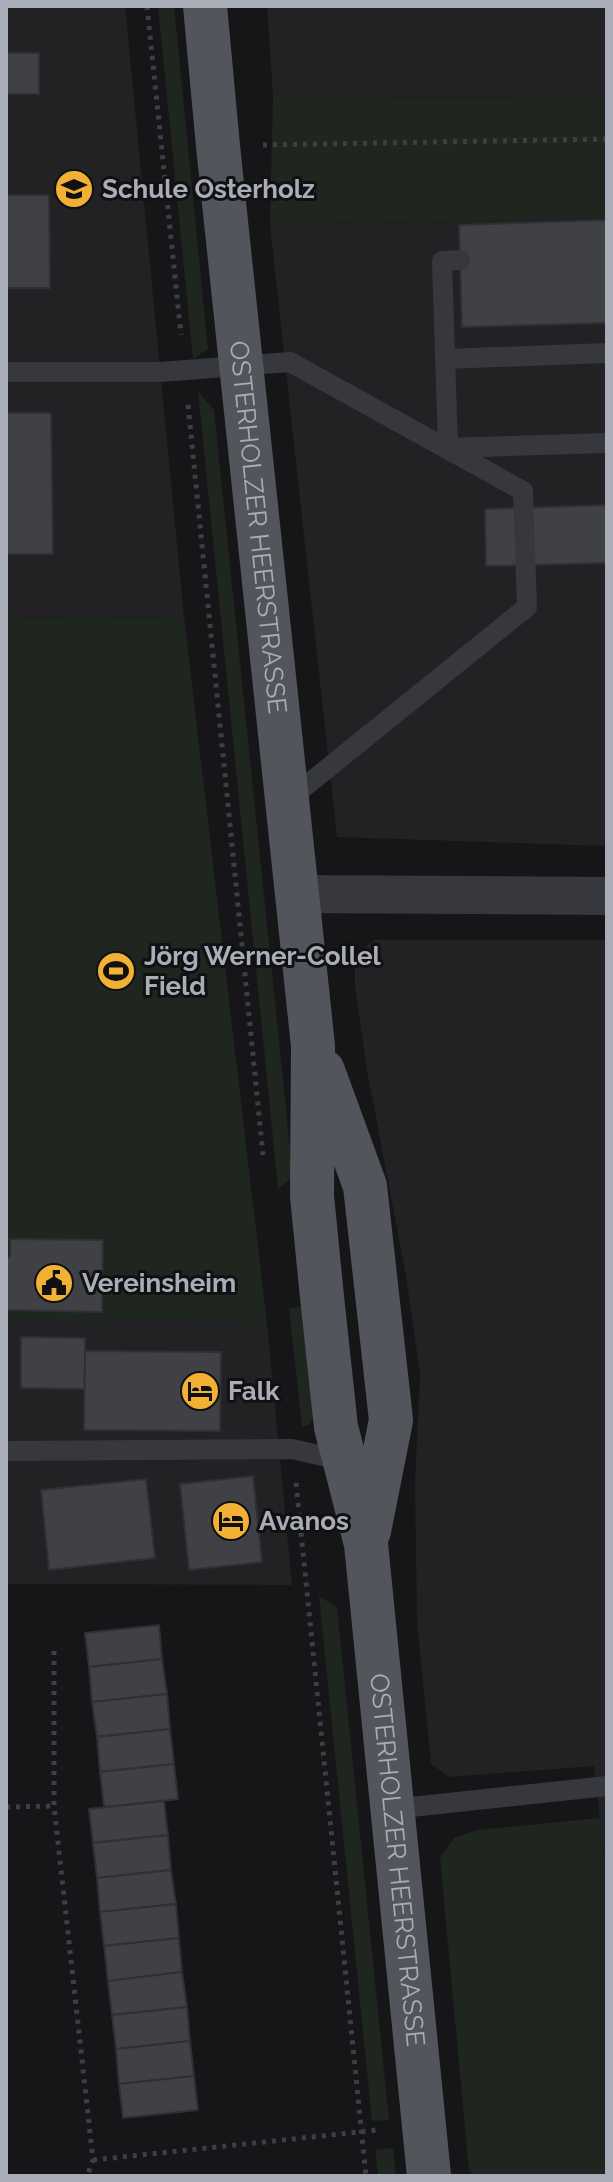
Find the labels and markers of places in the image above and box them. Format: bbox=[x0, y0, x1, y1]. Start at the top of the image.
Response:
school or university icon: Schule Osterholz bbox=[53, 168, 95, 210]
place label: Schule Osterholz bbox=[102, 174, 315, 204]
place label: Jörg Werner-Collel Field bbox=[144, 941, 382, 1001]
sports icon: Jörg Werner-Collel Field bbox=[95, 950, 137, 992]
public building icon: Vereinsheim bbox=[33, 1262, 75, 1304]
place label: Vereinsheim bbox=[82, 1268, 236, 1298]
hotel icon: Falk bbox=[179, 1370, 221, 1412]
place label: Falk bbox=[228, 1376, 280, 1406]
hotel icon: Avanos bbox=[210, 1500, 252, 1542]
place label: Avanos bbox=[259, 1506, 349, 1536]

